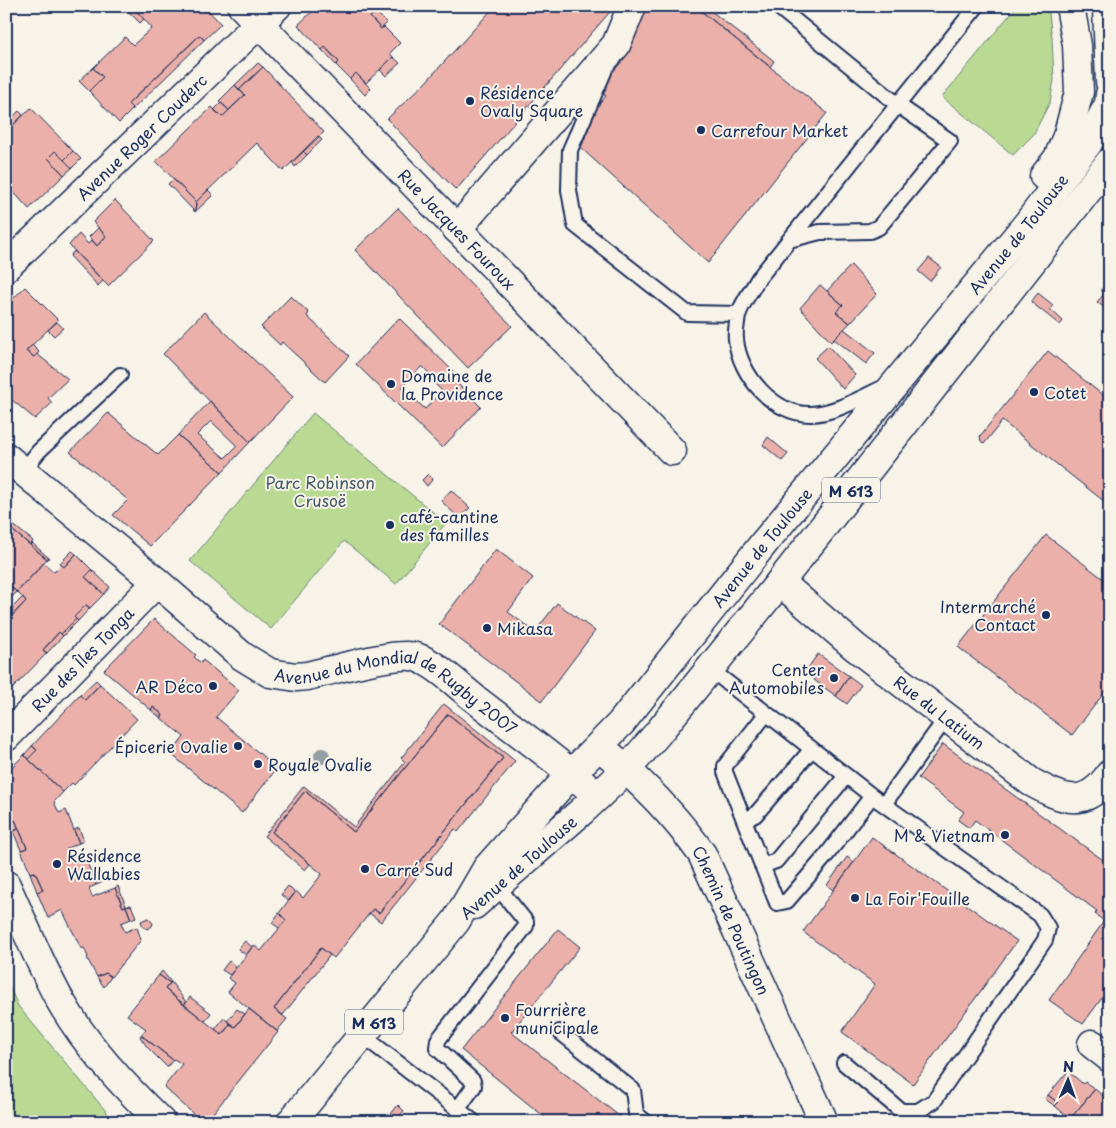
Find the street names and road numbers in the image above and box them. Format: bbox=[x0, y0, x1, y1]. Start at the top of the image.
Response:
street label: Avenue Roger Couderc bbox=[71, 68, 212, 205]
street label: Rue Jacques Fouroux bbox=[393, 163, 522, 295]
street label: Avenue de Toulouse bbox=[962, 168, 1073, 299]
road number: M 613 bbox=[822, 478, 880, 502]
street label: Avenue de Toulouse bbox=[706, 482, 817, 612]
street label: Rue des Îles Tonga bbox=[25, 601, 139, 717]
street label: Avenue du Mondial de Rugby 2007 bbox=[273, 644, 523, 739]
street label: Rue du Latium bbox=[889, 669, 990, 755]
street label: Avenue de Toulouse bbox=[454, 809, 582, 925]
street label: Chemin de Poutingon bbox=[687, 840, 776, 999]
road number: M 613 bbox=[345, 1010, 403, 1034]

